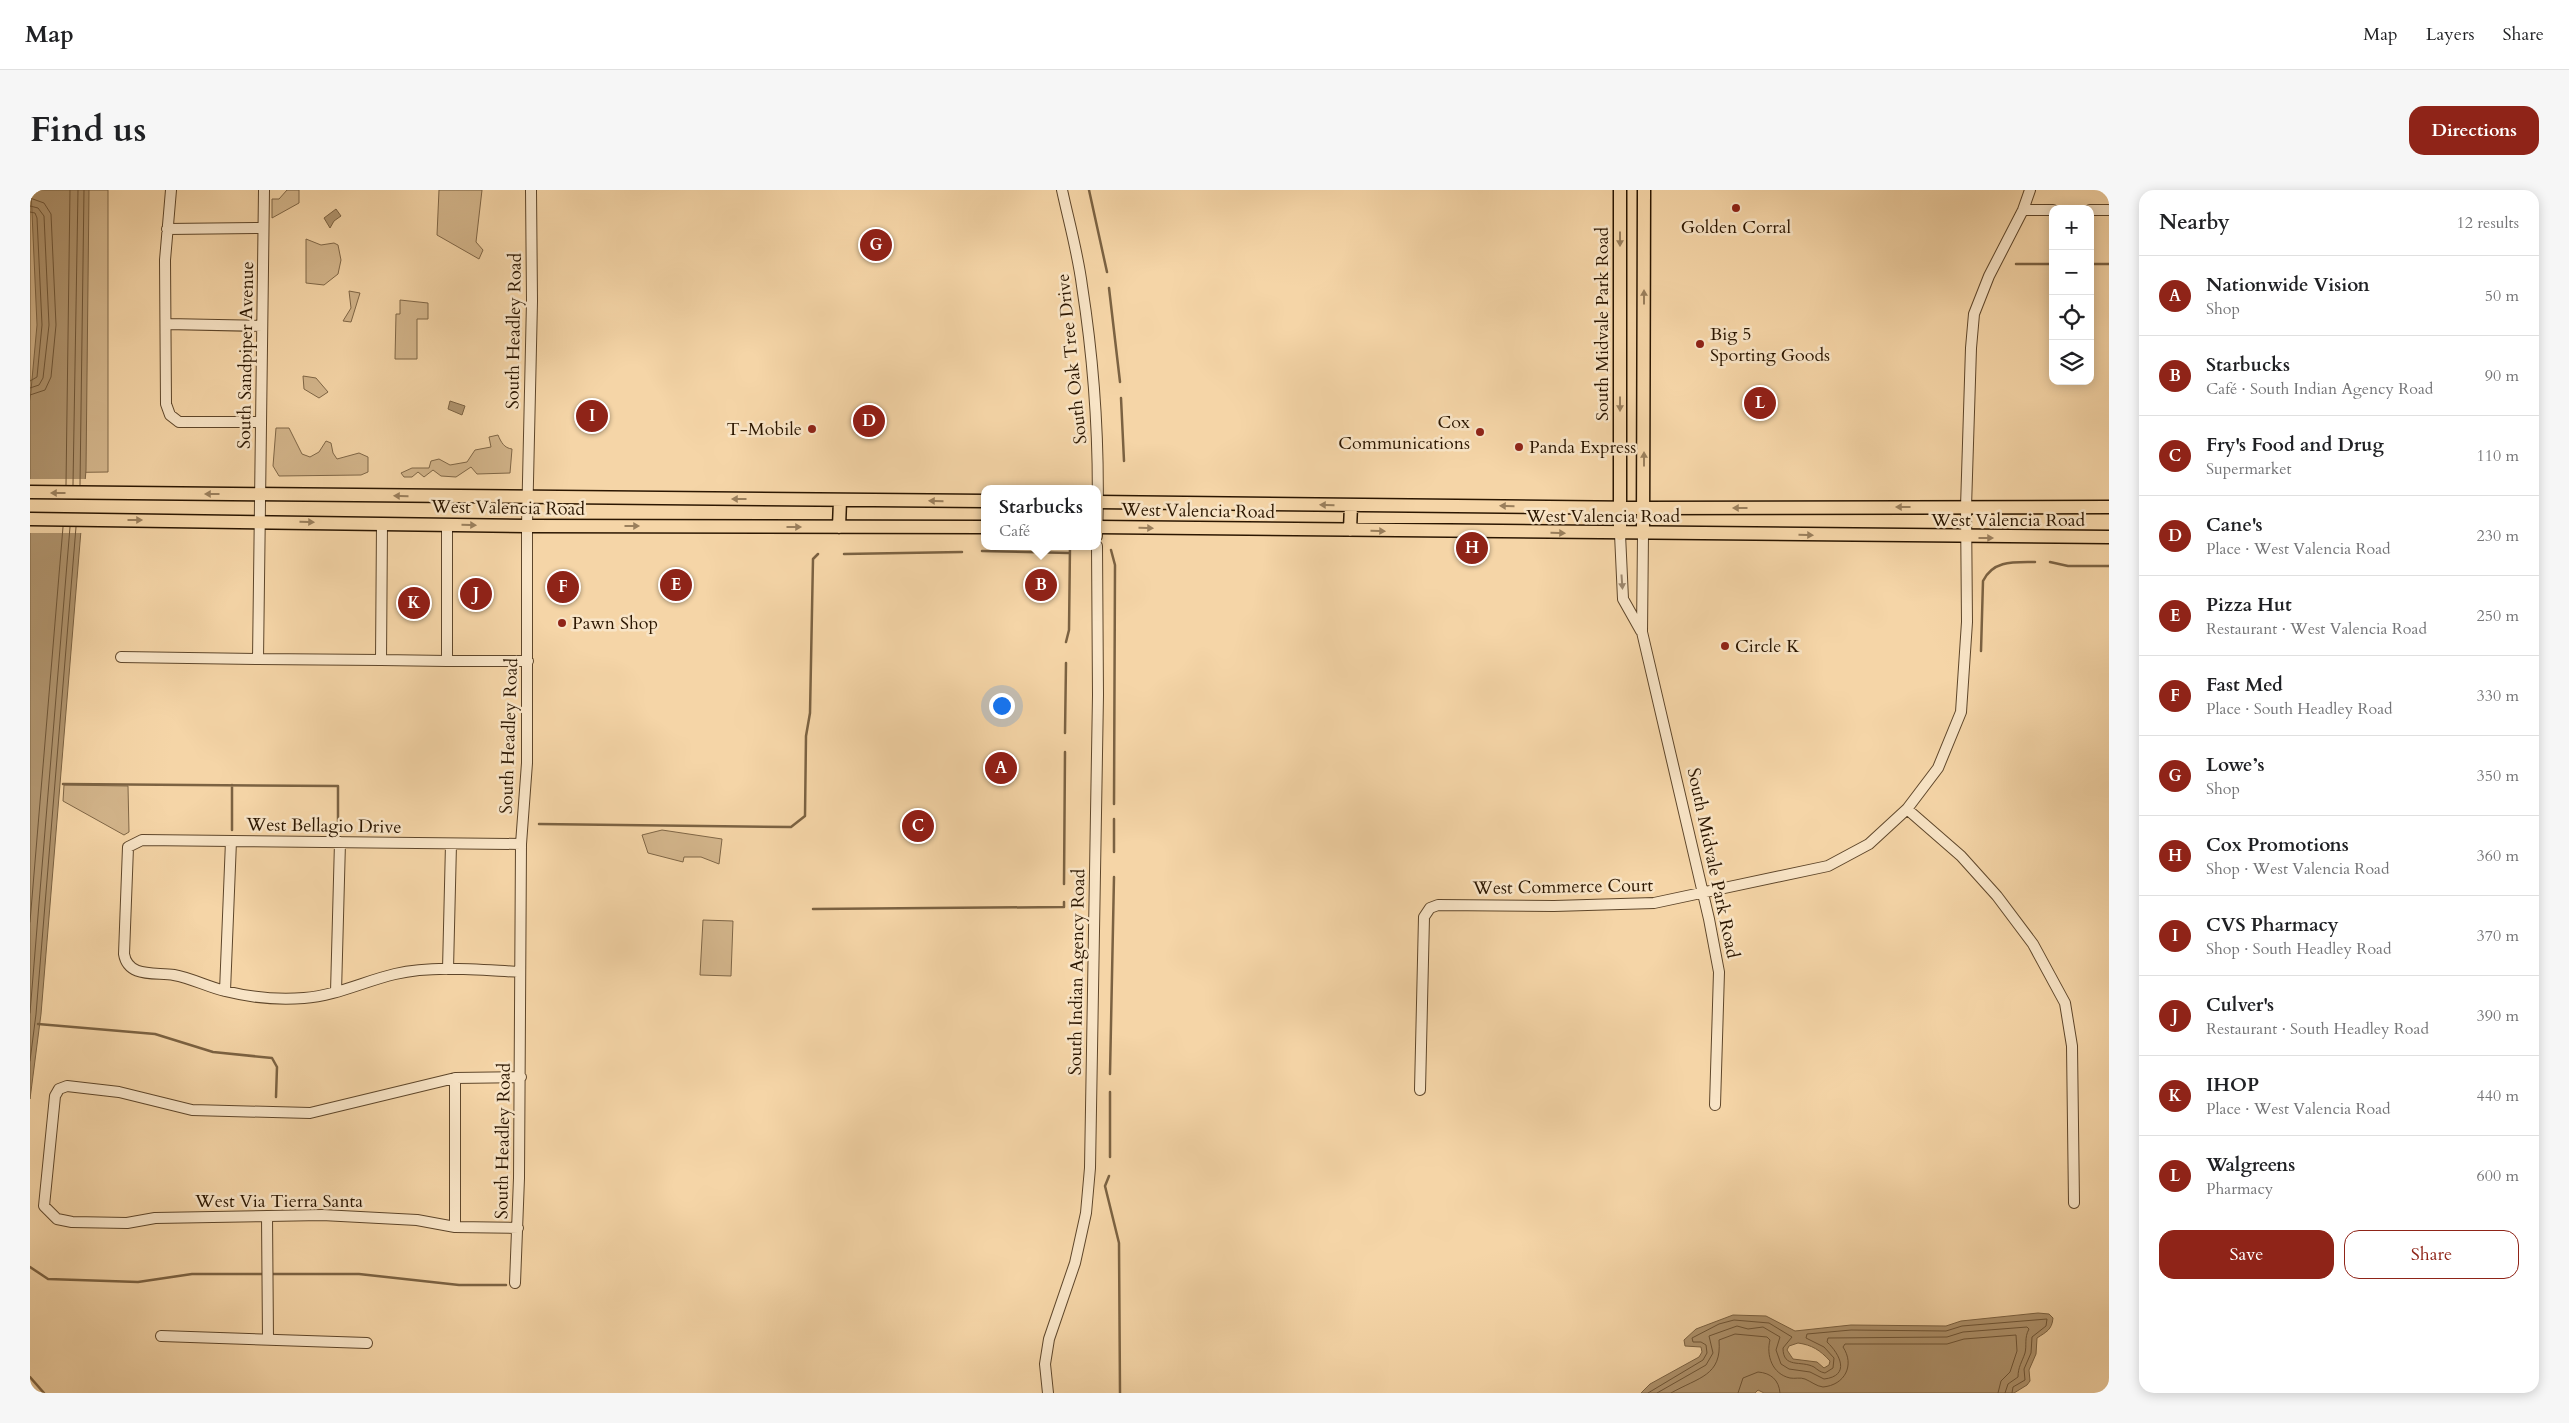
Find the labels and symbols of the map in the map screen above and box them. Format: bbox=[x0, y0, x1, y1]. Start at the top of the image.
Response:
marker: Golden Corral bbox=[1730, 202, 1742, 214]
place label: Golden Corral bbox=[1681, 215, 1792, 240]
pin: G bbox=[860, 226, 892, 264]
street label: South Midvale Park Road bbox=[1590, 227, 1615, 421]
one-way arrow bbox=[1616, 231, 1624, 247]
street label: South Headley Road bbox=[500, 252, 528, 409]
street label: South Sandpiper Avenue bbox=[232, 261, 260, 449]
street label: South Oak Tree Drive bbox=[1051, 273, 1093, 445]
one-way arrow bbox=[1640, 289, 1648, 305]
place label: Big 5 Sporting Goods bbox=[1710, 322, 1830, 368]
marker: Big 5 Sporting Goods bbox=[1694, 338, 1706, 350]
pin: L bbox=[1744, 384, 1776, 422]
one-way arrow bbox=[1616, 396, 1624, 412]
pin: I bbox=[576, 397, 608, 435]
pin: D bbox=[853, 402, 885, 440]
place label: Cox Communications bbox=[1338, 410, 1470, 456]
place label: T-Mobile bbox=[727, 417, 802, 442]
marker: T-Mobile bbox=[806, 423, 818, 435]
marker: Cox Communications bbox=[1474, 426, 1486, 438]
place label: Panda Express bbox=[1529, 435, 1636, 460]
marker: Panda Express bbox=[1513, 441, 1525, 453]
one-way arrow bbox=[1640, 451, 1648, 467]
one-way arrow bbox=[50, 488, 66, 496]
one-way arrow bbox=[204, 490, 220, 498]
one-way arrow bbox=[393, 492, 409, 500]
street label: West Valencia Road bbox=[430, 494, 586, 522]
one-way arrow bbox=[730, 495, 746, 503]
one-way arrow bbox=[928, 497, 944, 505]
street label: West Valencia Road bbox=[1120, 497, 1276, 525]
one-way arrow bbox=[1319, 501, 1335, 509]
one-way arrow bbox=[1499, 502, 1515, 510]
one-way arrow bbox=[1895, 503, 1911, 511]
street label: West Valencia Road bbox=[1525, 504, 1680, 529]
one-way arrow bbox=[1732, 504, 1748, 512]
street label: West Valencia Road bbox=[1930, 508, 2085, 533]
one-way arrow bbox=[127, 516, 143, 524]
one-way arrow bbox=[299, 518, 315, 526]
one-way arrow bbox=[461, 521, 477, 529]
one-way arrow bbox=[624, 522, 640, 530]
one-way arrow bbox=[786, 523, 802, 531]
one-way arrow bbox=[1138, 524, 1154, 532]
one-way arrow bbox=[1371, 527, 1387, 535]
pin: H bbox=[1456, 529, 1488, 567]
one-way arrow bbox=[1551, 529, 1567, 537]
one-way arrow bbox=[1798, 531, 1814, 539]
one-way arrow bbox=[1978, 534, 1994, 542]
pin: E bbox=[660, 566, 692, 604]
pin: B bbox=[1025, 566, 1057, 604]
pin: F bbox=[547, 568, 579, 606]
one-way arrow bbox=[1618, 574, 1626, 590]
pin: J bbox=[460, 575, 492, 613]
pin: K bbox=[398, 584, 430, 622]
place label: Pawn Shop bbox=[572, 611, 658, 636]
marker: Pawn Shop bbox=[556, 617, 568, 629]
place label: Circle K bbox=[1735, 634, 1800, 659]
marker: Circle K bbox=[1719, 640, 1731, 652]
street label: South Headley Road bbox=[494, 657, 524, 815]
your location bbox=[989, 693, 1015, 719]
pin: A bbox=[985, 749, 1017, 787]
street label: South Midvale Park Road bbox=[1681, 765, 1745, 961]
pin: C bbox=[902, 807, 934, 845]
street label: West Bellagio Drive bbox=[245, 812, 402, 840]
street label: South Indian Agency Road bbox=[1063, 868, 1091, 1075]
street label: West Commerce Court bbox=[1472, 873, 1654, 901]
street label: South Headley Road bbox=[489, 1062, 517, 1219]
street label: West Via Tierra Santa bbox=[194, 1189, 363, 1214]

